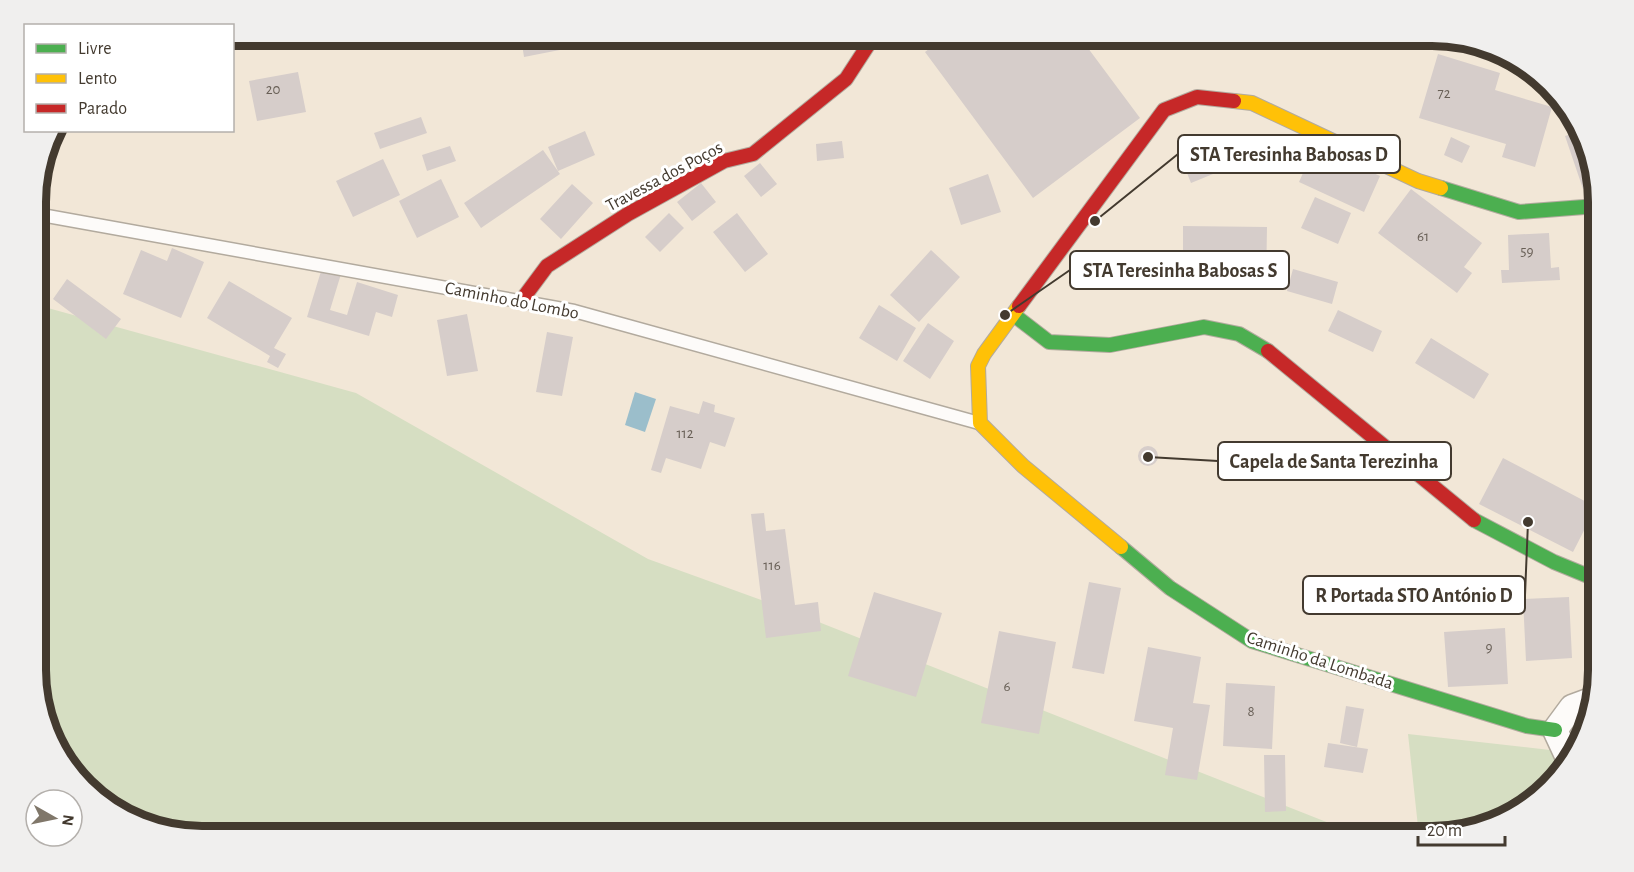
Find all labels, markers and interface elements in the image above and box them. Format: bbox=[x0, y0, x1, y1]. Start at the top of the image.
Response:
legend bbox=[24, 24, 234, 132]
text: Livre bbox=[78, 40, 112, 58]
text: Lento bbox=[78, 70, 117, 88]
house number: 20 bbox=[266, 82, 280, 97]
house number: 72 bbox=[1437, 86, 1451, 101]
text: Parado bbox=[78, 100, 127, 118]
callout: STA Teresinha Babosas D bbox=[1178, 135, 1400, 173]
street label: Travessa dos Poços bbox=[603, 139, 726, 215]
text: STA Teresinha Babosas D bbox=[1190, 145, 1388, 165]
house number: 61 bbox=[1417, 229, 1429, 244]
house number: 59 bbox=[1520, 244, 1534, 259]
callout: STA Teresinha Babosas S bbox=[1070, 251, 1289, 289]
text: STA Teresinha Babosas S bbox=[1083, 261, 1277, 281]
street label: Caminho do Lombo bbox=[443, 279, 581, 323]
house number: 112 bbox=[676, 426, 694, 441]
callout: Capela de Santa Terezinha bbox=[1218, 442, 1451, 480]
text: Capela de Santa Terezinha bbox=[1230, 452, 1439, 472]
house number: 116 bbox=[763, 558, 781, 573]
callout: R Portada STO António D bbox=[1303, 576, 1525, 614]
text: R Portada STO António D bbox=[1315, 586, 1513, 606]
street label: Caminho da Lombada bbox=[1244, 629, 1395, 693]
house number: 9 bbox=[1485, 640, 1493, 655]
house number: 6 bbox=[1003, 679, 1011, 694]
house number: 8 bbox=[1247, 704, 1255, 719]
north arrow bbox=[24, 788, 84, 848]
scale bar bbox=[1418, 809, 1505, 847]
text: N bbox=[59, 813, 77, 827]
text: 20 m bbox=[1427, 822, 1462, 840]

